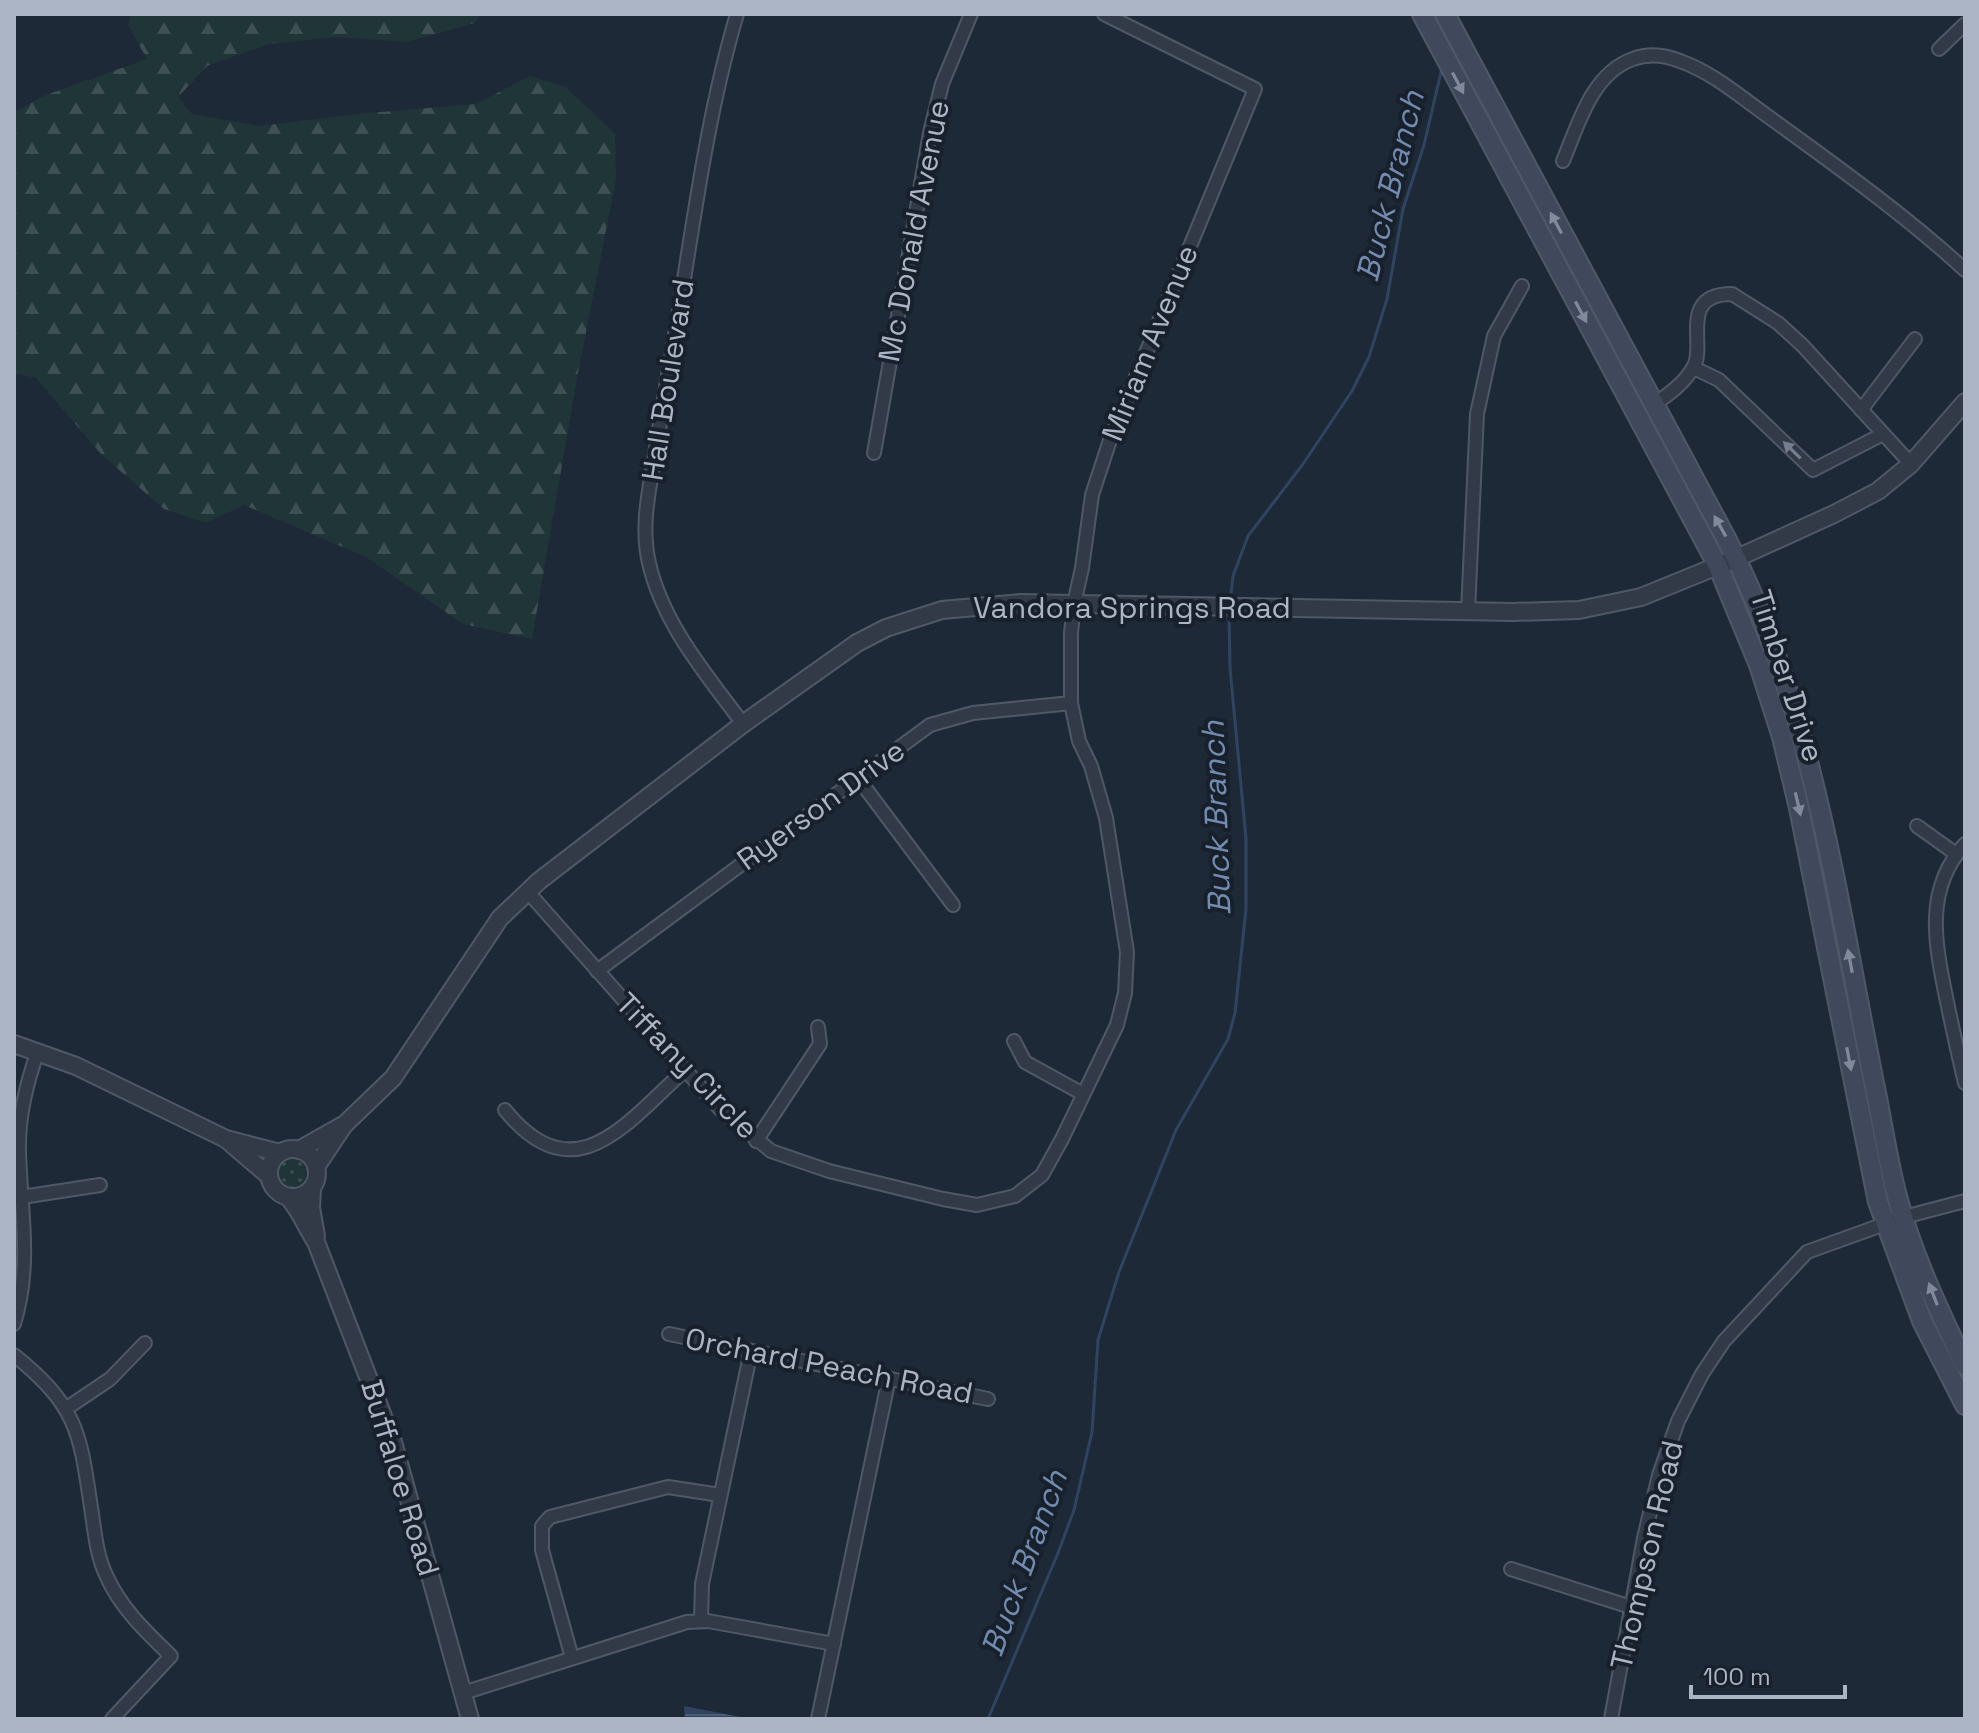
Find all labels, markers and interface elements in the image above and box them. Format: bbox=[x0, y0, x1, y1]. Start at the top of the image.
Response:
one-way arrow bbox=[1451, 72, 1465, 94]
water label: Buck Branch bbox=[1347, 85, 1433, 285]
street label: Mc Donald Avenue bbox=[869, 97, 958, 365]
one-way arrow bbox=[1550, 212, 1563, 235]
street label: Miriam Avenue bbox=[1092, 239, 1207, 447]
street label: Hall Boulevard bbox=[632, 276, 703, 484]
one-way arrow bbox=[1574, 301, 1588, 323]
one-way arrow bbox=[1783, 442, 1802, 460]
one-way arrow bbox=[1713, 515, 1727, 537]
street label: Timber Drive bbox=[1741, 585, 1834, 767]
street label: Vandora Springs Road bbox=[973, 588, 1291, 627]
water label: Buck Branch bbox=[1193, 719, 1239, 916]
street label: Ryerson Drive bbox=[729, 731, 912, 879]
one-way arrow bbox=[1792, 792, 1805, 817]
one-way arrow bbox=[1843, 948, 1856, 973]
street label: Tiffany Circle bbox=[608, 984, 767, 1147]
one-way arrow bbox=[1843, 1047, 1856, 1072]
one-way arrow bbox=[1926, 1282, 1939, 1306]
street label: Orchard Peach Road bbox=[682, 1319, 976, 1413]
street label: Buffaloe Road bbox=[352, 1375, 449, 1581]
street label: Thompson Road bbox=[1601, 1437, 1692, 1673]
water label: Buck Branch bbox=[972, 1463, 1077, 1661]
scale bar bbox=[1691, 1649, 1845, 1699]
text: 100 m bbox=[1703, 1661, 1771, 1692]

